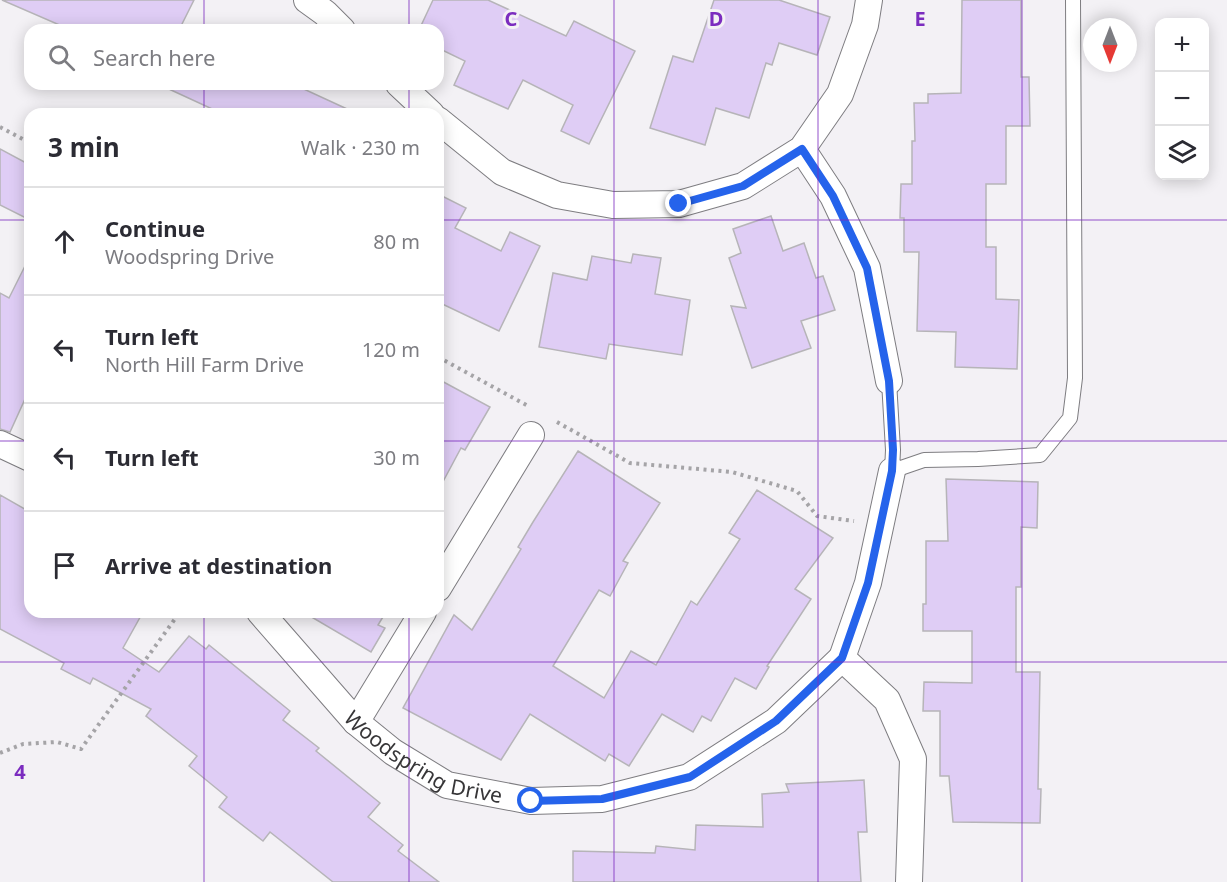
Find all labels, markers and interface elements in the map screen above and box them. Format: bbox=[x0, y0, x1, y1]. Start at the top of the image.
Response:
text: C bbox=[505, 5, 518, 32]
text: D bbox=[709, 5, 723, 32]
text: E bbox=[914, 5, 926, 32]
north arrow bbox=[1083, 18, 1137, 72]
map controls bbox=[1155, 18, 1209, 180]
button: + bbox=[1155, 18, 1209, 72]
search box bbox=[24, 24, 444, 90]
icon: search bbox=[45, 41, 78, 74]
text: Search here bbox=[93, 42, 215, 72]
button: − bbox=[1155, 72, 1209, 126]
button: layers bbox=[1155, 126, 1209, 180]
text: 3 min bbox=[48, 129, 120, 165]
text: Walk · 230 m bbox=[301, 134, 420, 161]
route end bbox=[665, 190, 691, 216]
text: Continue bbox=[105, 213, 205, 243]
icon: ahead bbox=[48, 225, 81, 258]
text: 80 m bbox=[373, 228, 420, 255]
text: Woodspring Drive bbox=[105, 243, 274, 270]
text: Turn left bbox=[105, 321, 199, 351]
icon: left bbox=[48, 333, 81, 366]
text: 120 m bbox=[362, 336, 420, 363]
text: North Hill Farm Drive bbox=[105, 351, 304, 378]
icon: left bbox=[48, 441, 81, 474]
text: Turn left bbox=[105, 442, 199, 472]
text: 30 m bbox=[373, 444, 420, 471]
icon: arrive bbox=[48, 549, 81, 582]
text: Arrive at destination bbox=[105, 550, 332, 580]
street label: Woodspring Drive bbox=[338, 705, 505, 809]
text: 4 bbox=[14, 758, 26, 785]
route start bbox=[517, 787, 543, 813]

